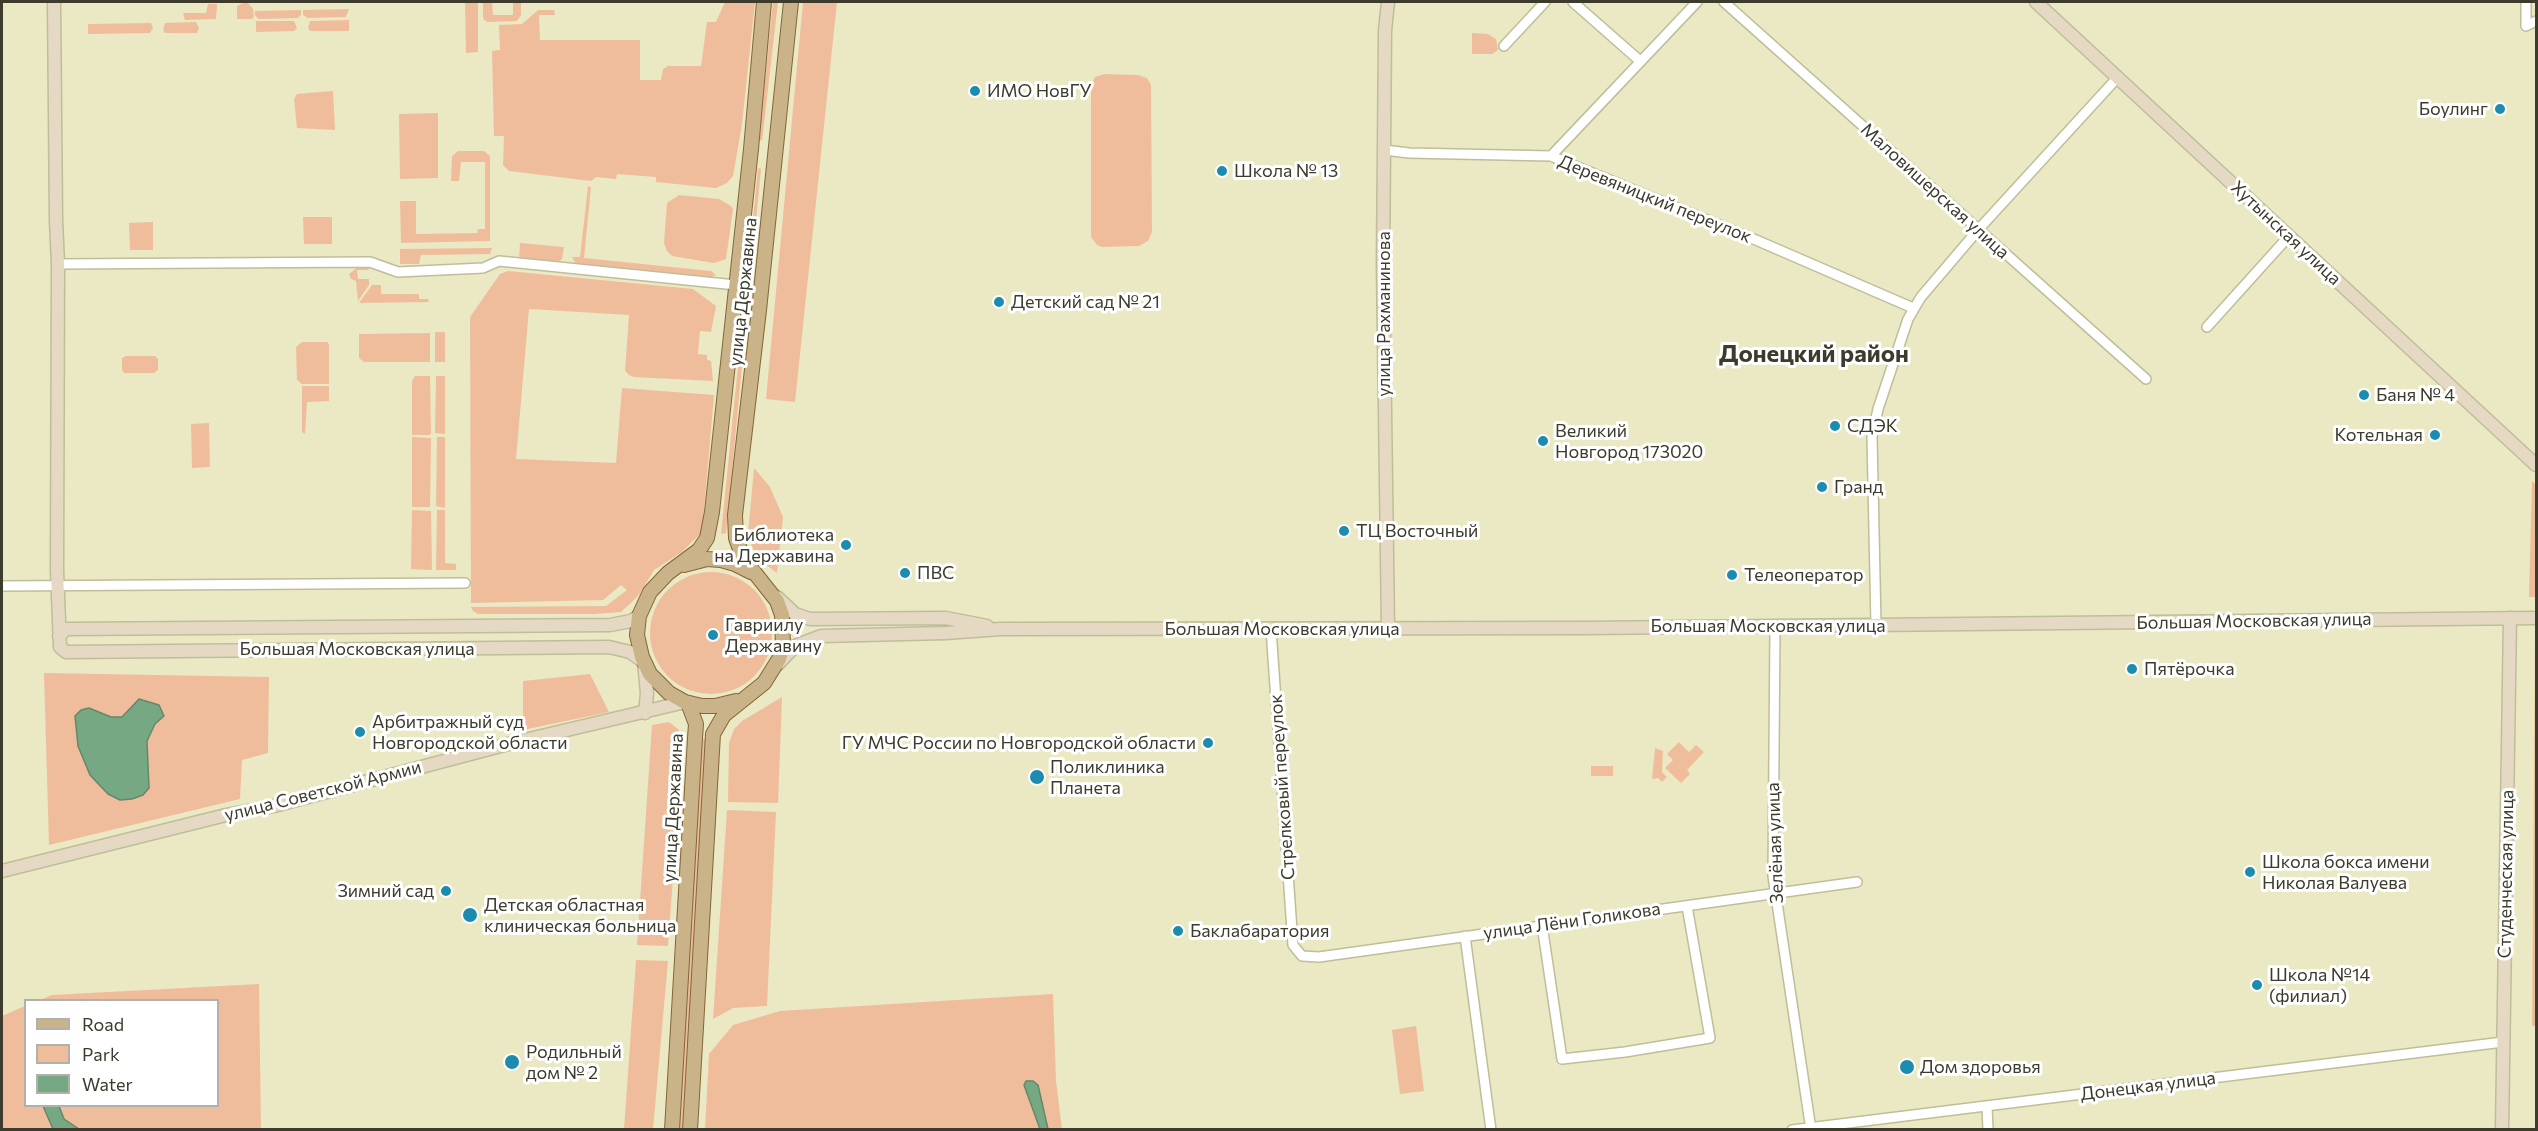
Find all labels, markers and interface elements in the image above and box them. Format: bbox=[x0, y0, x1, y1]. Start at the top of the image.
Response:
place label: ИМО НовГУ bbox=[987, 80, 1092, 102]
marker: ИМО НовГУ bbox=[968, 84, 982, 98]
place label: Боулинг bbox=[2419, 98, 2488, 120]
marker: Боулинг bbox=[2493, 102, 2507, 116]
street label: Маловишерская улица bbox=[1856, 119, 2014, 263]
street label: Деревяницкий переулок bbox=[1555, 150, 1755, 248]
place label: Школа № 13 bbox=[1234, 160, 1338, 182]
marker: Школа № 13 bbox=[1215, 164, 1229, 178]
street label: Хутынская улица bbox=[2226, 176, 2346, 290]
street label: улица Державина bbox=[724, 217, 762, 367]
street label: улица Рахманинова bbox=[1373, 231, 1395, 397]
place label: Детский сад № 21 bbox=[1011, 291, 1160, 313]
marker: Детский сад № 21 bbox=[992, 295, 1006, 309]
district label: Донецкий район bbox=[1719, 340, 1909, 368]
place label: Баня № 4 bbox=[2376, 384, 2455, 406]
marker: Баня № 4 bbox=[2357, 388, 2371, 402]
place label: СДЭК bbox=[1847, 415, 1898, 437]
marker: СДЭК bbox=[1828, 419, 1842, 433]
place label: Великий Новгород 173020 bbox=[1555, 420, 1703, 462]
place label: Котельная bbox=[2334, 424, 2423, 446]
marker: Котельная bbox=[2428, 428, 2442, 442]
marker: Великий Новгород 173020 bbox=[1536, 434, 1550, 448]
place label: Гранд bbox=[1834, 476, 1883, 498]
marker: Гранд bbox=[1815, 480, 1829, 494]
place label: ТЦ Восточный bbox=[1356, 520, 1478, 542]
place label: Библиотека на Державина bbox=[714, 524, 834, 566]
marker: ТЦ Восточный bbox=[1337, 524, 1351, 538]
marker: Библиотека на Державина bbox=[839, 538, 853, 552]
place label: ПВС bbox=[917, 562, 954, 584]
place label: Телеоператор bbox=[1744, 564, 1864, 586]
marker: ПВС bbox=[898, 566, 912, 580]
marker: Телеоператор bbox=[1725, 568, 1739, 582]
street label: Большая Московская улица bbox=[2136, 608, 2372, 634]
place label: Гавриилу Державину bbox=[725, 614, 822, 656]
street label: Большая Московская улица bbox=[1650, 615, 1886, 637]
street label: Большая Московская улица bbox=[1164, 618, 1400, 640]
marker: Гавриилу Державину bbox=[706, 628, 720, 642]
street label: Большая Московская улица bbox=[239, 638, 475, 660]
place label: Пятёрочка bbox=[2144, 658, 2235, 680]
marker: Пятёрочка bbox=[2125, 662, 2139, 676]
street label: Стрелковый переулок bbox=[1265, 693, 1299, 881]
place label: Арбитражный суд Новгородской области bbox=[372, 711, 568, 754]
marker: Арбитражный суд Новгородской области bbox=[353, 725, 367, 739]
place label: ГУ МЧС России по Новгородской области bbox=[842, 732, 1196, 754]
street label: улица Державина bbox=[658, 733, 688, 883]
marker: ГУ МЧС России по Новгородской области bbox=[1201, 736, 1215, 750]
street label: улица Советской Армии bbox=[222, 756, 424, 826]
place label: Поликлиника Планета bbox=[1050, 756, 1165, 798]
marker: Поликлиника Планета bbox=[1028, 768, 1046, 786]
street label: Зелёная улица bbox=[1762, 782, 1788, 904]
street label: Студенческая улица bbox=[2494, 790, 2518, 958]
place label: Школа бокса имени Николая Валуева bbox=[2262, 851, 2430, 894]
marker: Школа бокса имени Николая Валуева bbox=[2243, 865, 2257, 879]
place label: Зимний сад bbox=[337, 880, 434, 902]
marker: Зимний сад bbox=[439, 884, 453, 898]
place label: Детская областная клиническая больница bbox=[484, 894, 676, 936]
street label: улица Лёни Голикова bbox=[1482, 898, 1662, 944]
marker: Детская областная клиническая больница bbox=[461, 906, 479, 924]
place label: Баклабаратория bbox=[1190, 920, 1329, 942]
marker: Баклабаратория bbox=[1171, 924, 1185, 938]
place label: Школа №14 (филиал) bbox=[2269, 964, 2370, 1006]
marker: Школа №14 (филиал) bbox=[2250, 978, 2264, 992]
legend bbox=[24, 999, 219, 1107]
text: Road bbox=[82, 1013, 124, 1035]
place label: Родильный дом № 2 bbox=[526, 1041, 622, 1084]
text: Park bbox=[82, 1043, 120, 1065]
marker: Родильный дом № 2 bbox=[503, 1053, 521, 1071]
place label: Дом здоровья bbox=[1920, 1056, 2041, 1078]
marker: Дом здоровья bbox=[1898, 1058, 1916, 1076]
street label: Донецкая улица bbox=[2079, 1067, 2217, 1105]
text: Water bbox=[82, 1073, 133, 1095]

